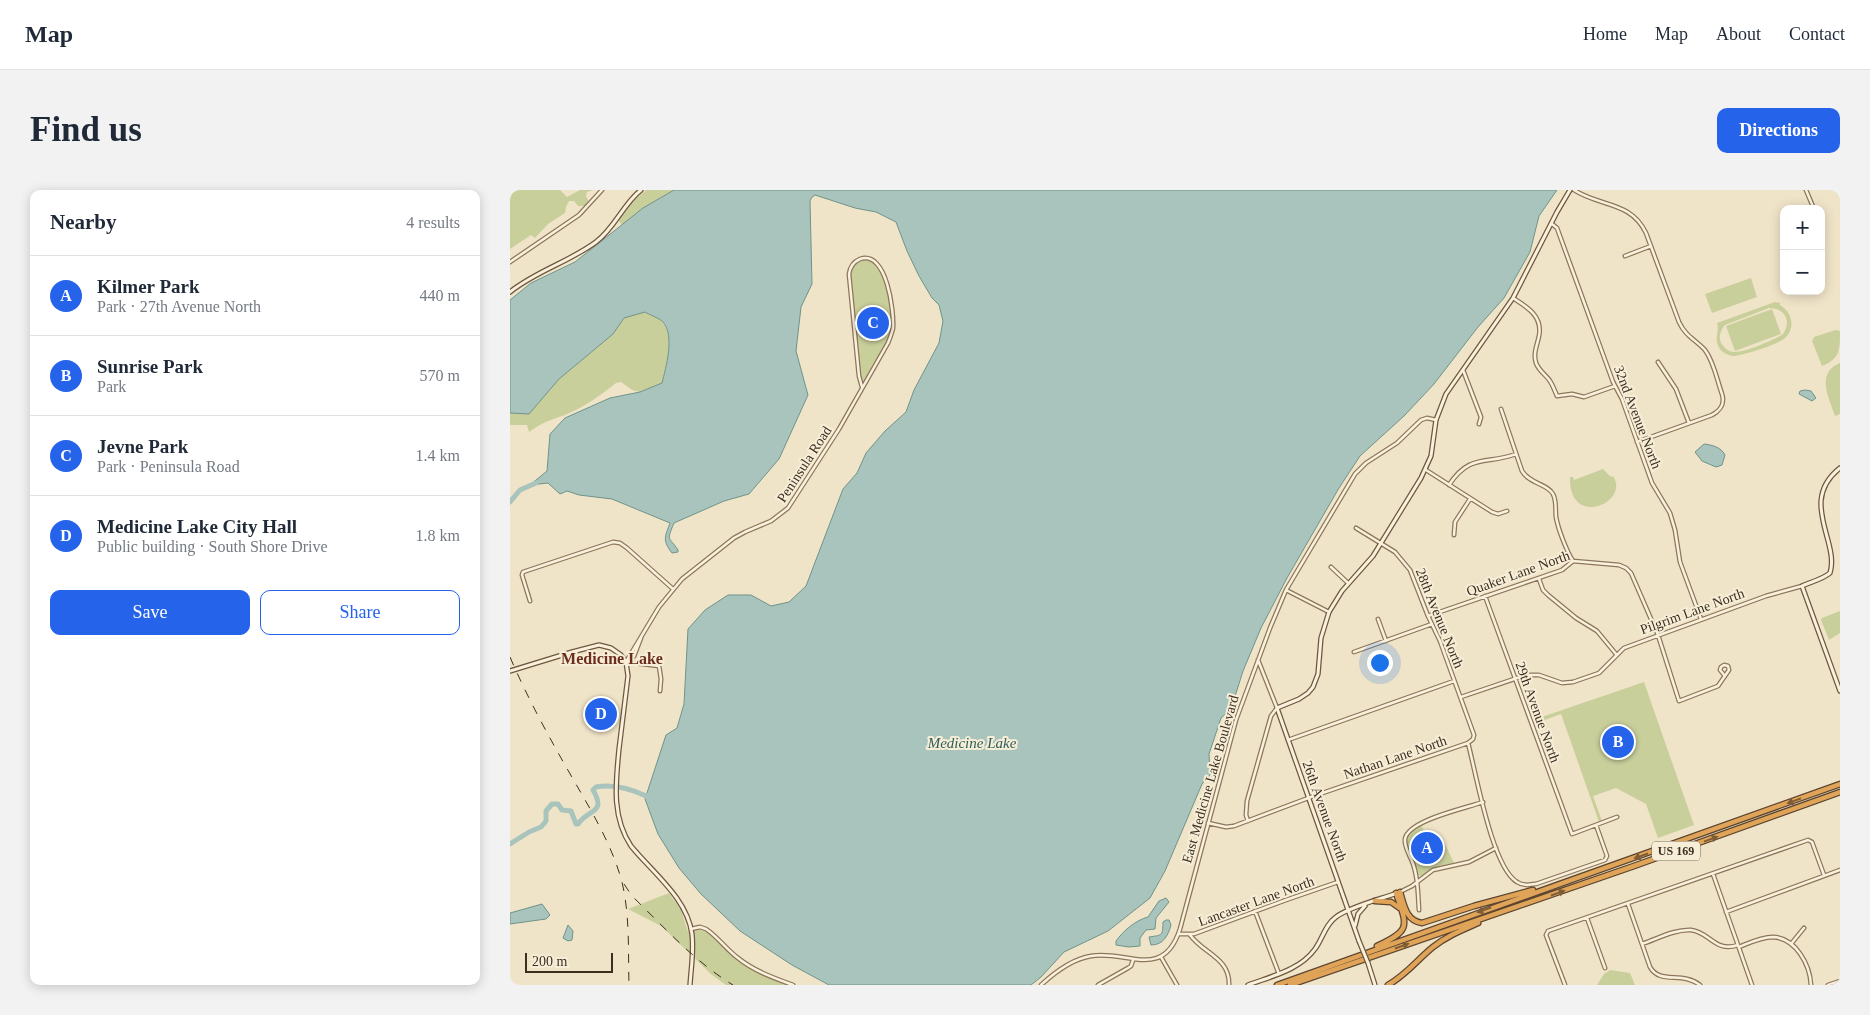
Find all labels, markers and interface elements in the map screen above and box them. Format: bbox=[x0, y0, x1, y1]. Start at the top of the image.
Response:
text: Map bbox=[25, 21, 73, 47]
text: Home bbox=[1583, 24, 1627, 44]
text: Map bbox=[1655, 24, 1688, 44]
text: About bbox=[1716, 24, 1761, 44]
text: Contact bbox=[1789, 24, 1845, 44]
button: Directions bbox=[1717, 108, 1840, 153]
text: Find us bbox=[30, 110, 142, 149]
map controls bbox=[1780, 205, 1825, 295]
button: + bbox=[1780, 205, 1825, 250]
text: Nearby bbox=[50, 210, 117, 234]
text: 4 results bbox=[406, 214, 460, 231]
button: − bbox=[1780, 250, 1825, 295]
text: Kilmer Park bbox=[97, 276, 200, 297]
text: A bbox=[60, 287, 72, 304]
text: 440 m bbox=[420, 287, 460, 304]
text: Park · 27th Avenue North bbox=[97, 298, 261, 315]
pin: C bbox=[857, 304, 889, 342]
text: Sunrise Park bbox=[97, 356, 203, 377]
street label: 32nd Avenue North bbox=[1611, 363, 1664, 471]
text: B bbox=[61, 367, 71, 384]
text: 570 m bbox=[420, 367, 460, 384]
text: Park bbox=[97, 378, 126, 395]
street label: Peninsula Road bbox=[774, 423, 835, 505]
text: Jevne Park bbox=[97, 436, 188, 457]
text: C bbox=[60, 447, 72, 464]
text: 1.4 km bbox=[416, 447, 460, 464]
text: Park · Peninsula Road bbox=[97, 458, 240, 475]
text: Medicine Lake City Hall bbox=[97, 516, 297, 537]
text: D bbox=[60, 527, 72, 544]
text: 1.8 km bbox=[416, 527, 460, 544]
text: Public building · South Shore Drive bbox=[97, 538, 328, 555]
street label: Quaker Lane North bbox=[1464, 548, 1572, 599]
street label: 28th Avenue North bbox=[1413, 566, 1466, 670]
street label: Pilgrim Lane North bbox=[1638, 586, 1746, 637]
button: Save bbox=[50, 590, 250, 635]
button: Share bbox=[260, 590, 460, 635]
district label: Medicine Lake bbox=[561, 650, 663, 667]
your location bbox=[1367, 650, 1393, 676]
street label: 29th Avenue North bbox=[1512, 660, 1563, 765]
street label: East Medicine Lake Boulevard bbox=[1179, 694, 1242, 865]
pin: D bbox=[585, 695, 617, 733]
pin: B bbox=[1602, 723, 1634, 761]
street label: Nathan Lane North bbox=[1342, 733, 1449, 782]
water label: Medicine Lake bbox=[927, 735, 1017, 751]
street label: 26th Avenue North bbox=[1299, 759, 1350, 864]
one-way arrow bbox=[1786, 797, 1801, 805]
pin: A bbox=[1411, 829, 1443, 867]
one-way arrow bbox=[1704, 835, 1719, 843]
road number: US 169 bbox=[1652, 841, 1700, 860]
one-way arrow bbox=[1634, 852, 1649, 860]
street label: Lancaster Lane North bbox=[1196, 874, 1316, 929]
one-way arrow bbox=[1550, 888, 1565, 896]
one-way arrow bbox=[1477, 907, 1492, 914]
one-way arrow bbox=[1395, 942, 1410, 949]
scale bar bbox=[525, 950, 612, 973]
text: 200 m bbox=[532, 954, 567, 969]

